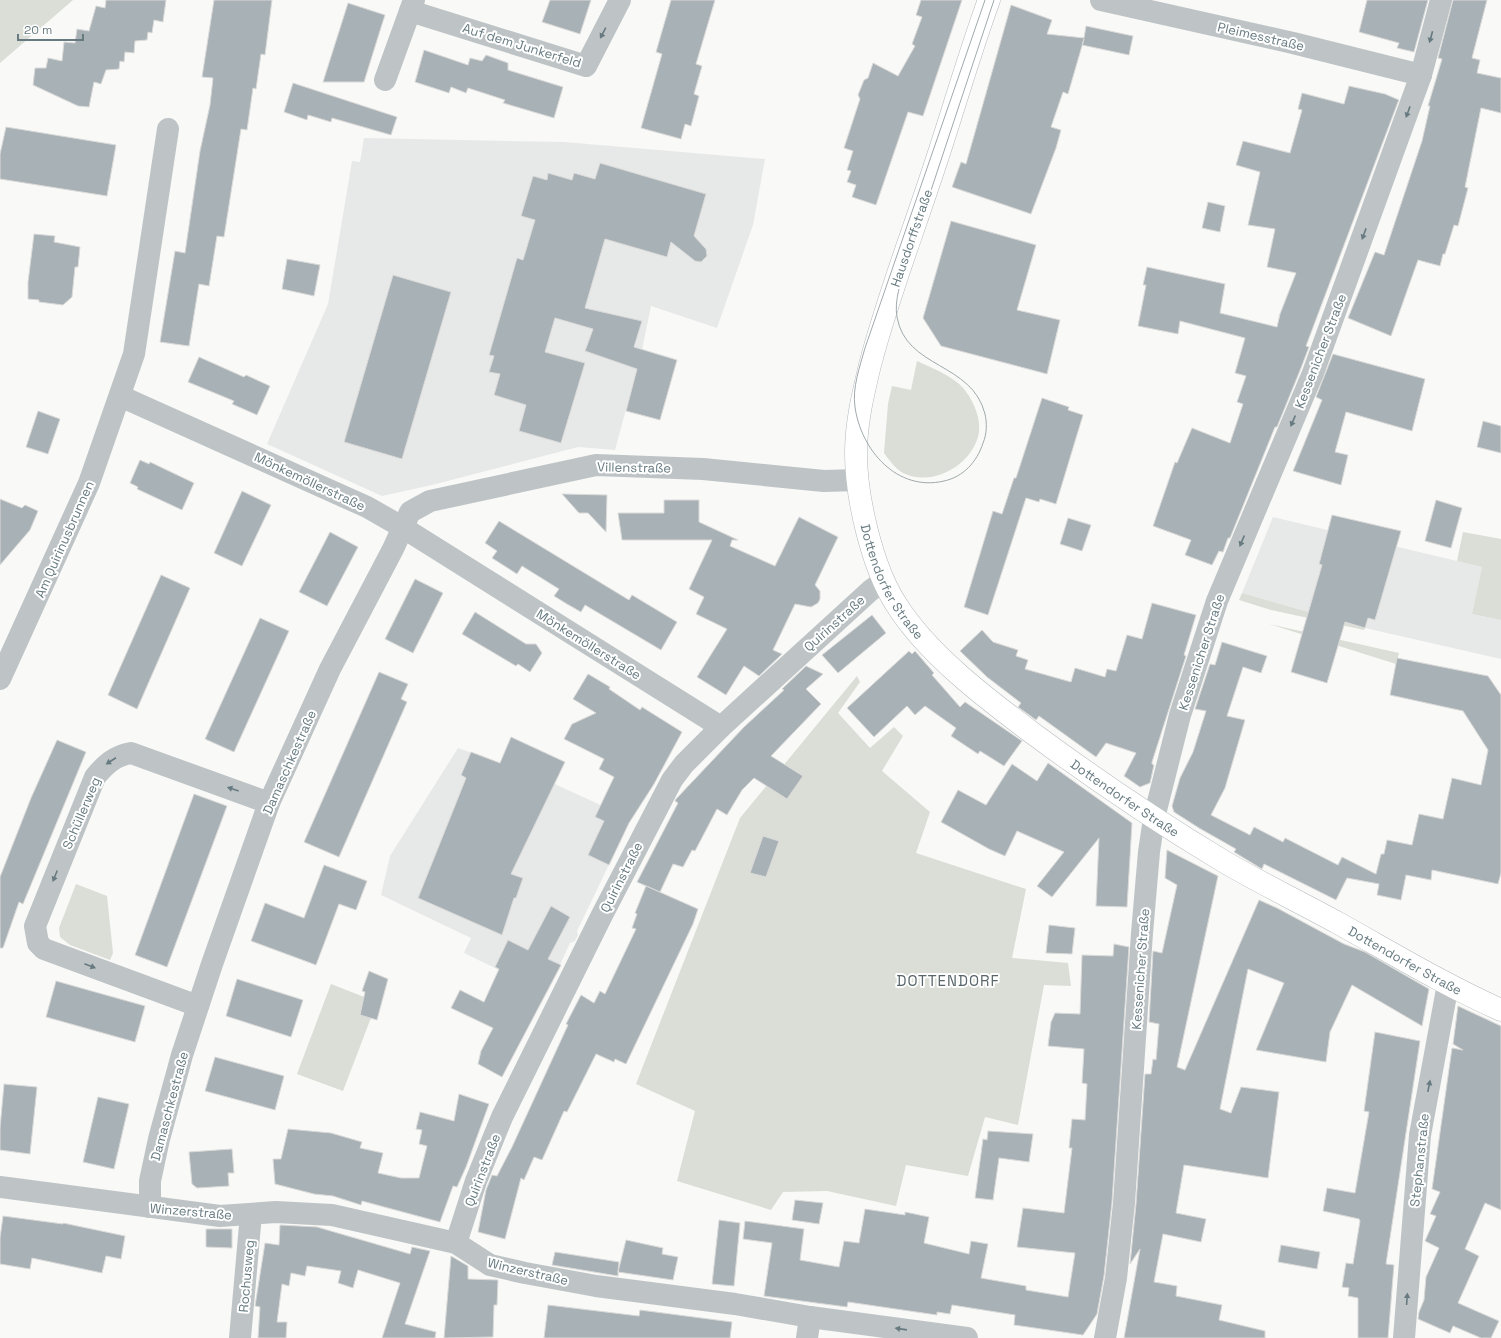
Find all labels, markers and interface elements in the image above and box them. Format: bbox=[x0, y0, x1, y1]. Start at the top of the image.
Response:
scale bar bbox=[18, 16, 83, 42]
street label: Pleimesstraße bbox=[1216, 18, 1306, 55]
street label: Auf dem Junkerfeld bbox=[461, 19, 583, 72]
text: 20 m bbox=[24, 22, 52, 38]
one-way arrow bbox=[600, 27, 606, 39]
one-way arrow bbox=[1428, 32, 1434, 44]
one-way arrow bbox=[1404, 106, 1410, 118]
street label: Hausdorffstraße bbox=[887, 187, 936, 289]
one-way arrow bbox=[1360, 228, 1366, 240]
street label: Kessenicher Straße bbox=[1291, 291, 1350, 411]
one-way arrow bbox=[1290, 415, 1296, 427]
street label: Mönkemöllerstraße bbox=[252, 448, 368, 515]
street label: Villenstraße bbox=[597, 458, 671, 477]
street label: Am Quirinusbrunnen bbox=[31, 478, 98, 600]
street label: Dottendorfer Straße bbox=[857, 522, 927, 643]
one-way arrow bbox=[1239, 535, 1245, 547]
street label: Quirinstraße bbox=[800, 591, 868, 655]
street label: Kessenicher Straße bbox=[1175, 592, 1228, 713]
street label: Mönkemöllerstraße bbox=[533, 605, 644, 684]
street label: Damaschkestraße bbox=[259, 707, 320, 817]
street label: Dottendorfer Straße bbox=[1067, 756, 1182, 841]
one-way arrow bbox=[106, 757, 116, 765]
street label: Schüllerweg bbox=[59, 774, 104, 852]
one-way arrow bbox=[227, 786, 239, 792]
street label: Quirinstraße bbox=[596, 839, 646, 915]
one-way arrow bbox=[51, 871, 57, 883]
street label: Kessenicher Straße bbox=[1128, 908, 1153, 1030]
street label: Dottendorfer Straße bbox=[1345, 922, 1465, 999]
one-way arrow bbox=[85, 963, 97, 969]
district label: DOTTENDORF bbox=[896, 971, 1000, 990]
street label: Damaschkestraße bbox=[147, 1050, 192, 1163]
one-way arrow bbox=[1426, 1080, 1432, 1093]
street label: Stephanstraße bbox=[1406, 1112, 1433, 1208]
street label: Quirinstraße bbox=[461, 1131, 504, 1209]
street label: Winzerstraße bbox=[149, 1199, 233, 1224]
street label: Rochusweg bbox=[235, 1239, 258, 1313]
street label: Winzerstraße bbox=[486, 1254, 570, 1289]
one-way arrow bbox=[1403, 1293, 1410, 1305]
one-way arrow bbox=[895, 1326, 907, 1332]

